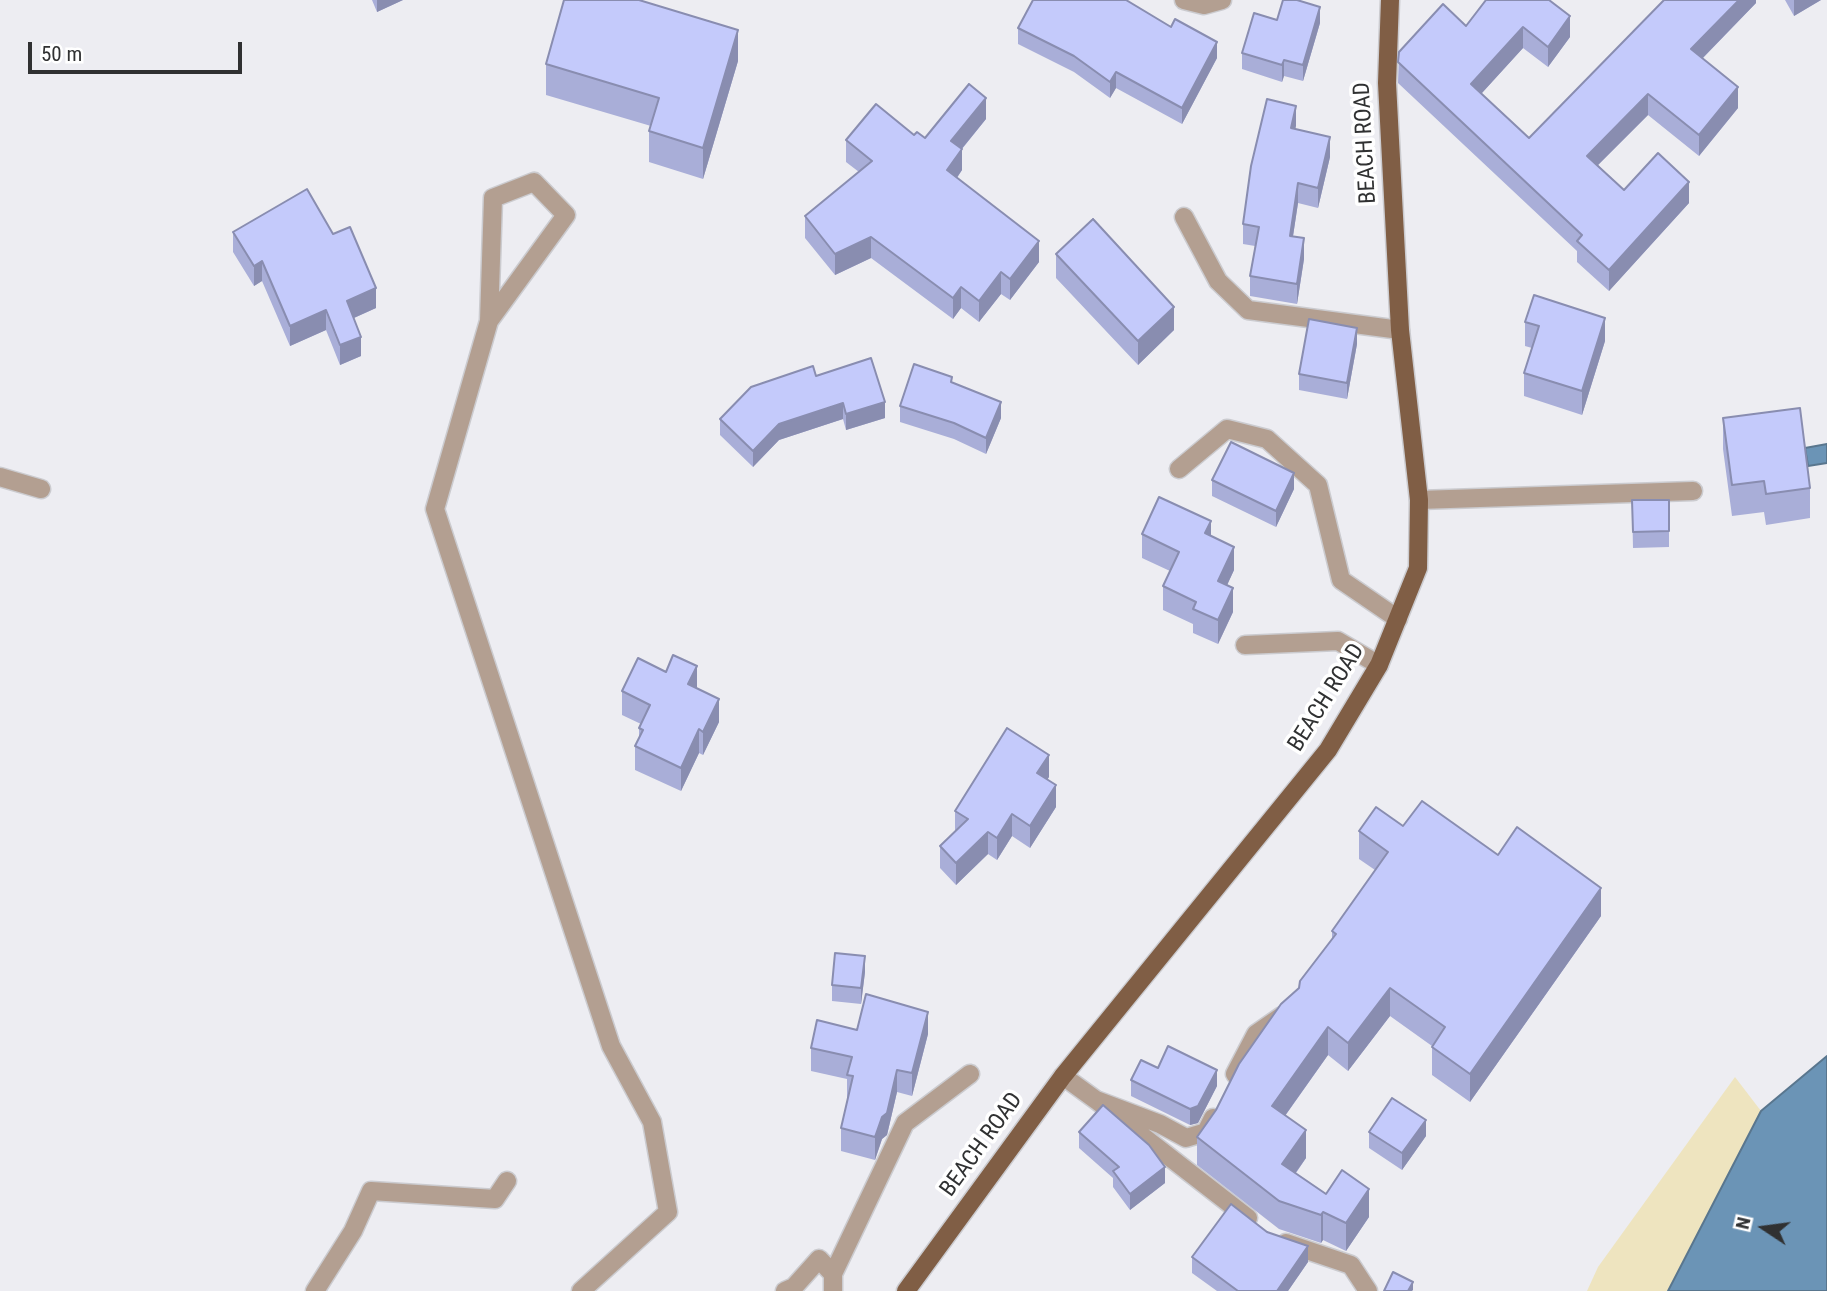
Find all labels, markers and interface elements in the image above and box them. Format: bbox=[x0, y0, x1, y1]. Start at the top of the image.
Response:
scale bar bbox=[32, 28, 245, 72]
text: 50 m bbox=[41, 42, 82, 66]
street label: BEACH ROAD bbox=[1349, 81, 1383, 205]
street label: BEACH ROAD bbox=[1283, 639, 1371, 757]
street label: BEACH ROAD bbox=[935, 1088, 1029, 1202]
north arrow bbox=[1729, 1193, 1799, 1263]
text: N bbox=[1731, 1215, 1756, 1231]

